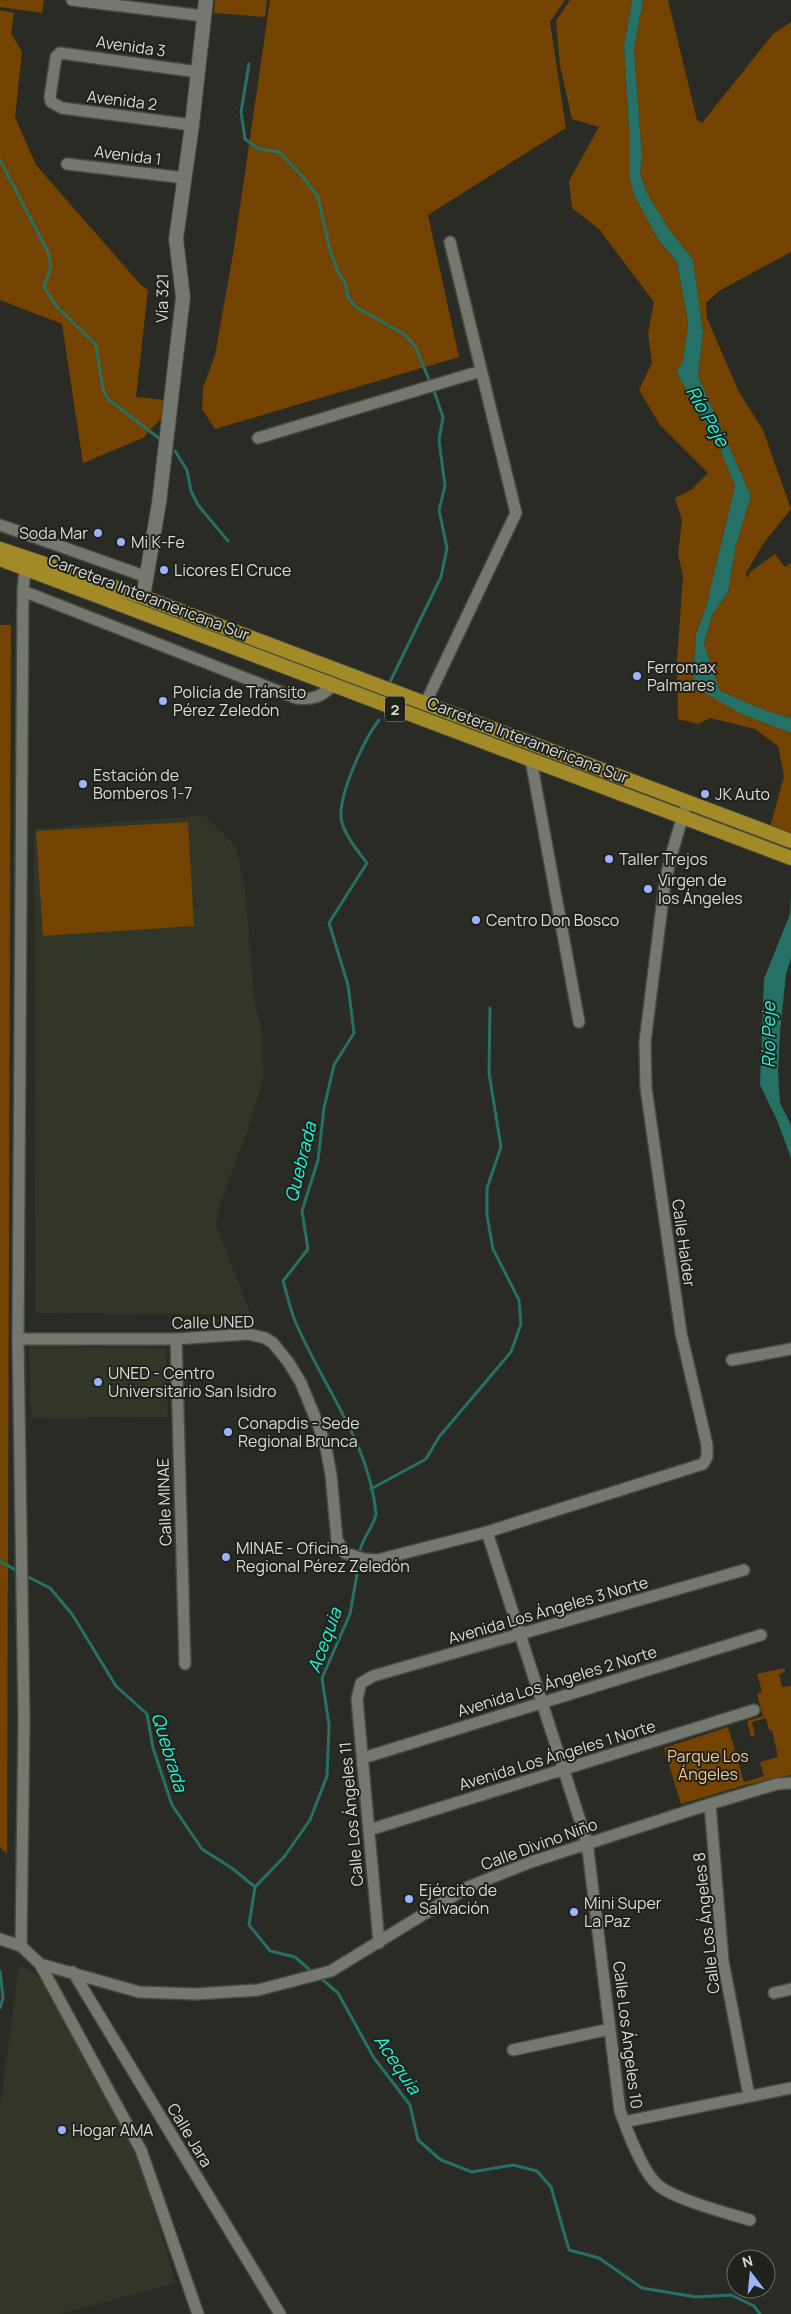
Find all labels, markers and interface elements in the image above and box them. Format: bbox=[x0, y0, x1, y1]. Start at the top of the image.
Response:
street label: Avenida 3 bbox=[95, 30, 167, 62]
street label: Avenida 2 bbox=[86, 85, 158, 115]
street label: Avenida 1 bbox=[93, 140, 163, 170]
street label: Vía 321 bbox=[151, 273, 173, 323]
water label: Río Peje bbox=[681, 381, 736, 452]
place label: Soda Mar bbox=[19, 522, 88, 544]
marker: Soda Mar bbox=[92, 527, 104, 539]
place label: Mi K-Fe bbox=[131, 531, 185, 553]
marker: Mi K-Fe bbox=[115, 536, 127, 548]
street label: Carretera Interamericana Sur bbox=[45, 548, 253, 646]
place label: Licores El Cruce bbox=[174, 559, 291, 581]
marker: Licores El Cruce bbox=[158, 564, 170, 576]
place label: Ferromax Palmares bbox=[647, 656, 716, 696]
marker: Ferromax Palmares bbox=[631, 670, 643, 682]
place label: Policía de Tránsito Pérez Zeledón bbox=[173, 681, 306, 721]
street label: Carretera Interamericana Sur bbox=[424, 691, 632, 789]
marker: Policía de Tránsito Pérez Zeledón bbox=[157, 695, 169, 707]
road number: 2 bbox=[385, 696, 405, 722]
place label: Estación de Bomberos 1-7 bbox=[93, 764, 192, 804]
marker: Estación de Bomberos 1-7 bbox=[77, 778, 89, 790]
place label: JK Auto bbox=[715, 783, 770, 805]
marker: JK Auto bbox=[699, 788, 711, 800]
place label: Taller Trejos bbox=[619, 848, 708, 870]
marker: Taller Trejos bbox=[603, 853, 615, 865]
place label: Virgen de los Ángeles bbox=[658, 869, 743, 909]
marker: Virgen de los Ángeles bbox=[642, 883, 654, 895]
place label: Centro Don Bosco bbox=[486, 909, 619, 931]
marker: Centro Don Bosco bbox=[470, 914, 482, 926]
water label: Río Peje bbox=[756, 1000, 780, 1068]
water label: Quebrada bbox=[278, 1118, 322, 1205]
street label: Calle Halder bbox=[667, 1198, 701, 1289]
street label: Calle UNED bbox=[172, 1310, 255, 1334]
place label: UNED - Centro Universitario San Isidro bbox=[108, 1362, 277, 1402]
marker: UNED - Centro Universitario San Isidro bbox=[92, 1376, 104, 1388]
place label: Conapdis - Sede Regional Brunca bbox=[238, 1412, 360, 1452]
marker: Conapdis - Sede Regional Brunca bbox=[222, 1426, 234, 1438]
street label: Calle MINAE bbox=[151, 1458, 177, 1546]
place label: MINAE - Oficina Regional Pérez Zeledón bbox=[236, 1537, 410, 1577]
marker: MINAE - Oficina Regional Pérez Zeledón bbox=[220, 1551, 232, 1563]
street label: Avenida Los Ángeles 3 Norte bbox=[445, 1571, 651, 1649]
water label: Acequia bbox=[301, 1603, 347, 1676]
street label: Avenida Los Ángeles 2 Norte bbox=[455, 1640, 659, 1722]
water label: Quebrada bbox=[147, 1709, 194, 1796]
street label: Avenida Los Ángeles 1 Norte bbox=[456, 1715, 658, 1795]
street label: Calle Los Ángeles 11 bbox=[334, 1741, 368, 1887]
park label: Parque Los Ángeles bbox=[667, 1745, 749, 1785]
street label: Calle Divino Niño bbox=[478, 1813, 600, 1875]
street label: Calle Los Ángeles 8 bbox=[688, 1851, 724, 1995]
place label: Ejército de Salvación bbox=[419, 1879, 497, 1919]
place label: Mini Super La Paz bbox=[584, 1892, 662, 1932]
marker: Ejército de Salvación bbox=[403, 1893, 415, 1905]
marker: Mini Super La Paz bbox=[568, 1906, 580, 1918]
street label: Calle Los Ángeles 10 bbox=[608, 1960, 648, 2110]
water label: Acequia bbox=[369, 2029, 427, 2099]
street label: Calle Jara bbox=[162, 2099, 218, 2171]
place label: Hogar AMA bbox=[72, 2119, 153, 2141]
marker: Hogar AMA bbox=[56, 2124, 68, 2136]
north arrow bbox=[726, 2249, 776, 2299]
text: N bbox=[740, 2251, 755, 2272]

